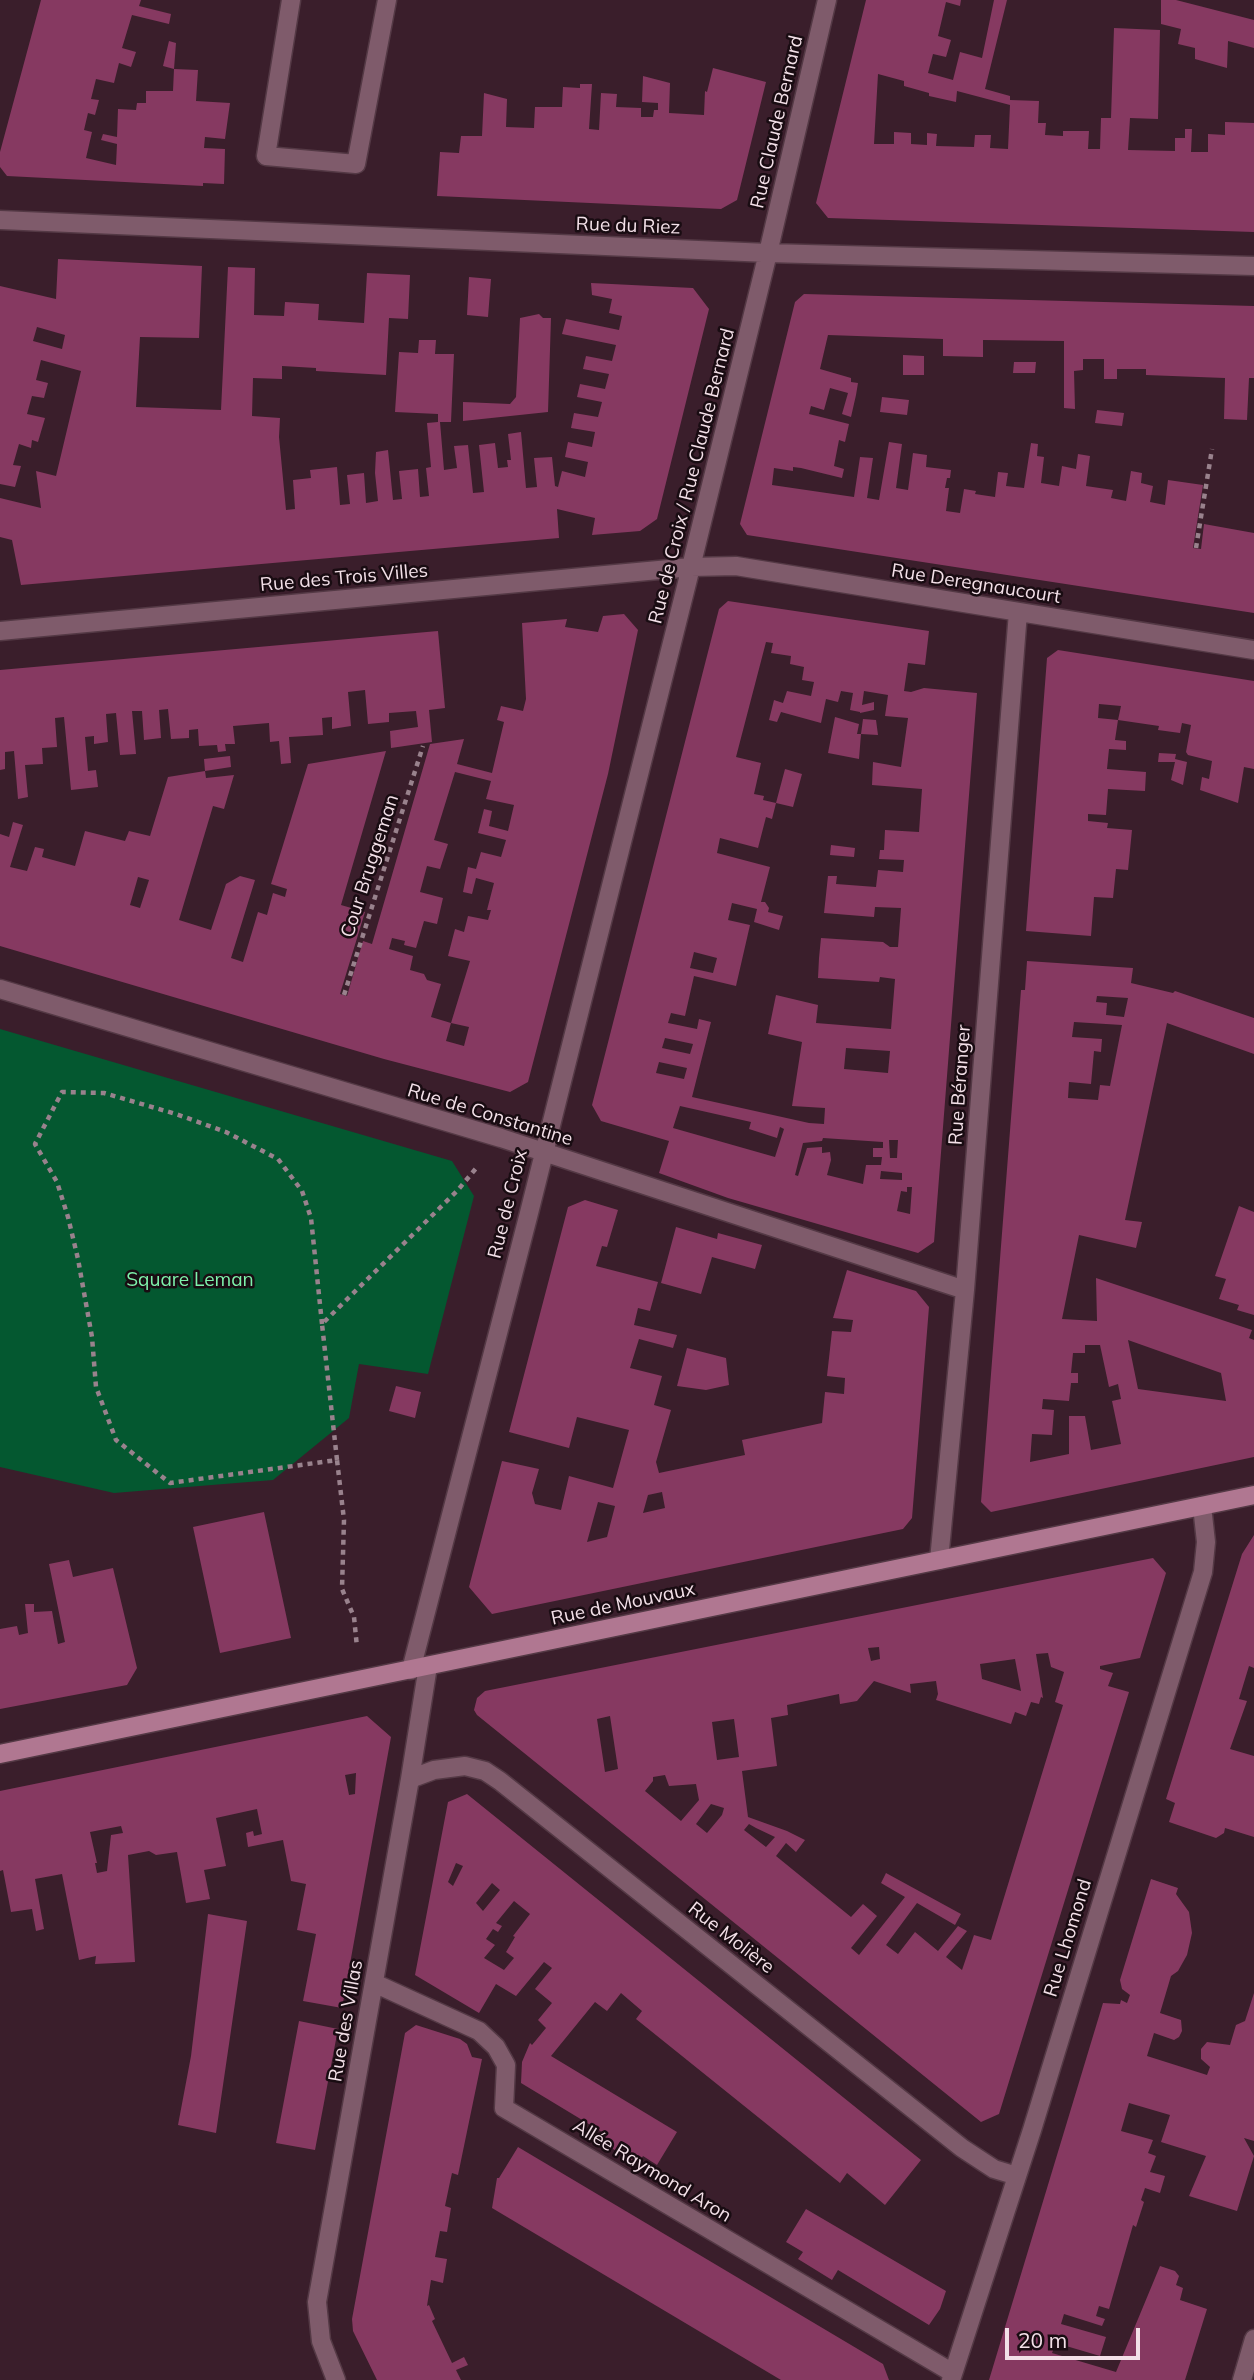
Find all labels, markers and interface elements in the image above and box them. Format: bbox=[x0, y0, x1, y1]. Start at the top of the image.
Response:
street label: Rue Claude Bernard bbox=[746, 33, 808, 211]
street label: Rue du Riez bbox=[575, 213, 681, 239]
street label: Rue de Croix / Rue Claude Bernard bbox=[644, 326, 740, 626]
street label: Rue des Trois Villes bbox=[259, 559, 429, 597]
street label: Rue Deregnaucourt bbox=[890, 559, 1062, 609]
street label: Cour Bruggeman bbox=[336, 792, 404, 940]
street label: Rue Béranger bbox=[944, 1024, 976, 1146]
street label: Rue de Constantine bbox=[405, 1079, 575, 1151]
street label: Rue de Croix bbox=[483, 1147, 533, 1261]
park label: Square Leman bbox=[126, 1269, 254, 1291]
street label: Rue de Mouvaux bbox=[549, 1578, 697, 1630]
street label: Rue Lhomond bbox=[1039, 1876, 1097, 2000]
street label: Rue Molière bbox=[683, 1897, 779, 1979]
street label: Rue des Villas bbox=[324, 1958, 368, 2084]
street label: Allée Raymond Aron bbox=[569, 2115, 735, 2227]
scale bar bbox=[1009, 2314, 1144, 2358]
text: 20 m bbox=[1018, 2327, 1067, 2353]

